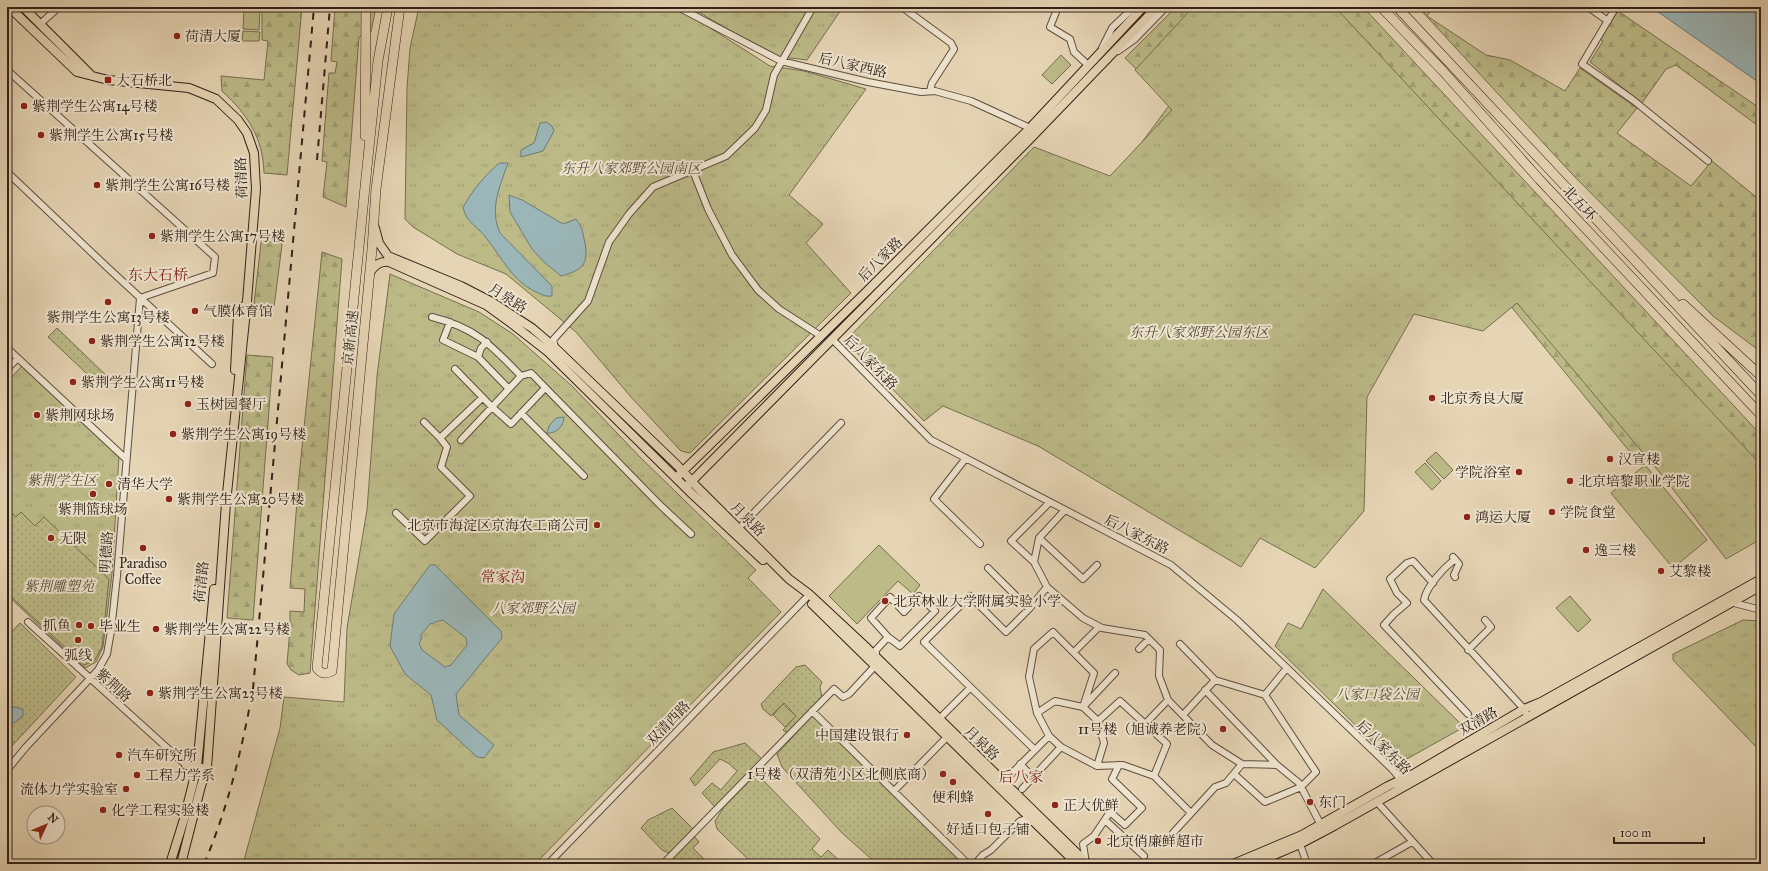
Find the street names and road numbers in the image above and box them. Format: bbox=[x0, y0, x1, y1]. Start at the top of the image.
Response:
street label: 后八家西路 bbox=[817, 49, 889, 82]
street label: 荷清路 bbox=[232, 157, 251, 199]
street label: 北五环 bbox=[1559, 182, 1600, 224]
street label: 后八家路 bbox=[855, 234, 906, 285]
street label: 月泉路 bbox=[485, 280, 530, 317]
street label: 京新高速 bbox=[339, 309, 362, 367]
street label: 后八家东路 bbox=[840, 331, 901, 393]
street label: 月泉路 bbox=[727, 498, 769, 540]
street label: 后八家东路 bbox=[1102, 511, 1172, 558]
street label: 明德路 bbox=[97, 530, 116, 574]
street label: 荷清路 bbox=[191, 560, 212, 604]
street label: 紫荆路 bbox=[92, 665, 135, 706]
street label: 双清西路 bbox=[643, 697, 694, 749]
street label: 双清路 bbox=[1456, 704, 1501, 739]
street label: 后八家东路 bbox=[1353, 717, 1414, 778]
street label: 月泉路 bbox=[961, 723, 1003, 764]

